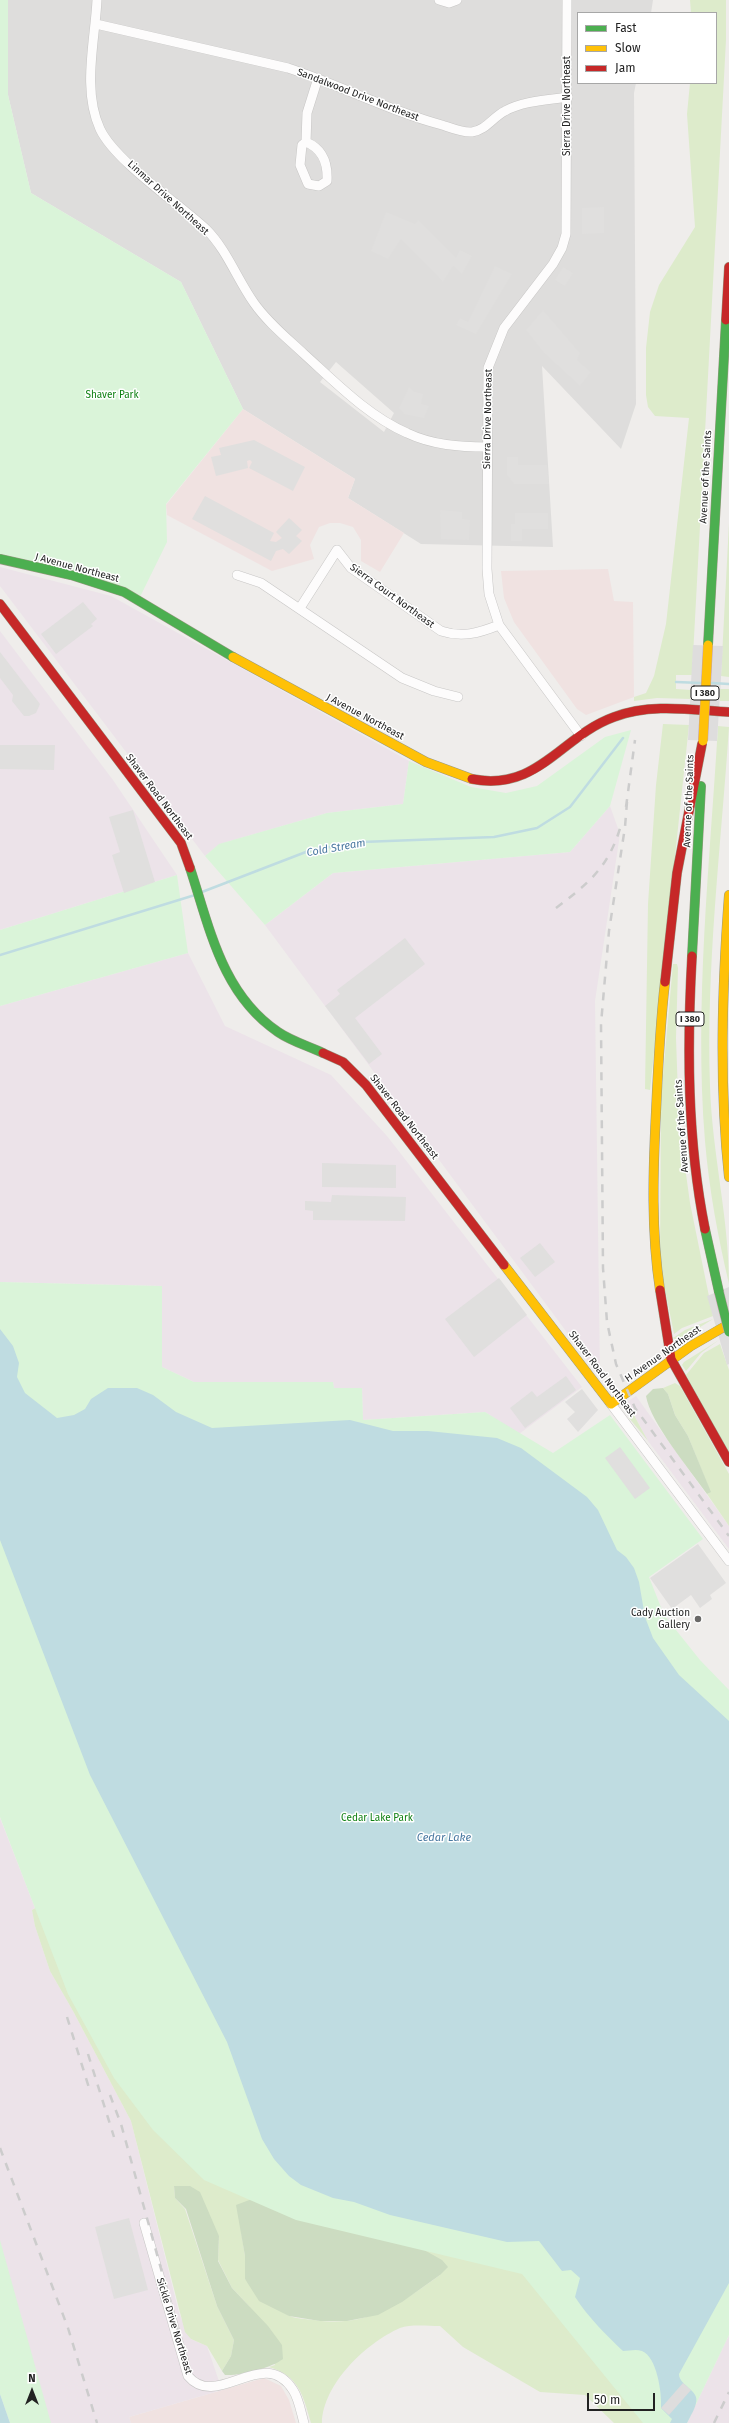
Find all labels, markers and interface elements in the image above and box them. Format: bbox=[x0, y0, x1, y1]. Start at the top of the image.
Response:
legend bbox=[577, 12, 717, 84]
text: Fast bbox=[615, 21, 637, 35]
text: Slow bbox=[615, 41, 641, 55]
street label: Sierra Drive Northeast bbox=[561, 56, 573, 156]
text: Jam bbox=[615, 61, 635, 75]
street label: Sandalwood Drive Northeast bbox=[295, 66, 421, 124]
street label: Linmar Drive Northeast bbox=[125, 158, 211, 238]
street label: Sierra Drive Northeast bbox=[481, 369, 495, 469]
park label: Shaver Park bbox=[85, 389, 139, 401]
street label: Avenue of the Saints bbox=[698, 430, 714, 524]
street label: J Avenue Northeast bbox=[34, 551, 120, 585]
street label: Sierra Court Northeast bbox=[347, 561, 437, 631]
road number: I 380 bbox=[691, 686, 719, 700]
street label: J Avenue Northeast bbox=[324, 691, 406, 743]
street label: Shaver Road Northeast bbox=[123, 752, 195, 842]
street label: Avenue of the Saints bbox=[681, 754, 697, 848]
water label: Cold Stream bbox=[306, 836, 366, 860]
road number: I 380 bbox=[676, 1012, 704, 1026]
street label: Shaver Road Northeast bbox=[367, 1072, 441, 1162]
street label: Avenue of the Saints bbox=[673, 1079, 691, 1173]
street label: H Avenue Northeast bbox=[623, 1323, 703, 1385]
street label: Shaver Road Northeast bbox=[566, 1329, 638, 1419]
place label: Cady Auction Gallery bbox=[631, 1607, 690, 1630]
marker: Cady Auction Gallery bbox=[693, 1614, 703, 1624]
park label: Cedar Lake Park bbox=[341, 1812, 413, 1824]
water label: Cedar Lake bbox=[417, 1831, 471, 1845]
street label: Sickle Drive Northeast bbox=[154, 2276, 194, 2376]
north arrow bbox=[12, 2371, 52, 2411]
text: N bbox=[28, 2372, 36, 2385]
scale bar bbox=[589, 2385, 657, 2411]
text: 50 m bbox=[594, 2393, 620, 2407]

